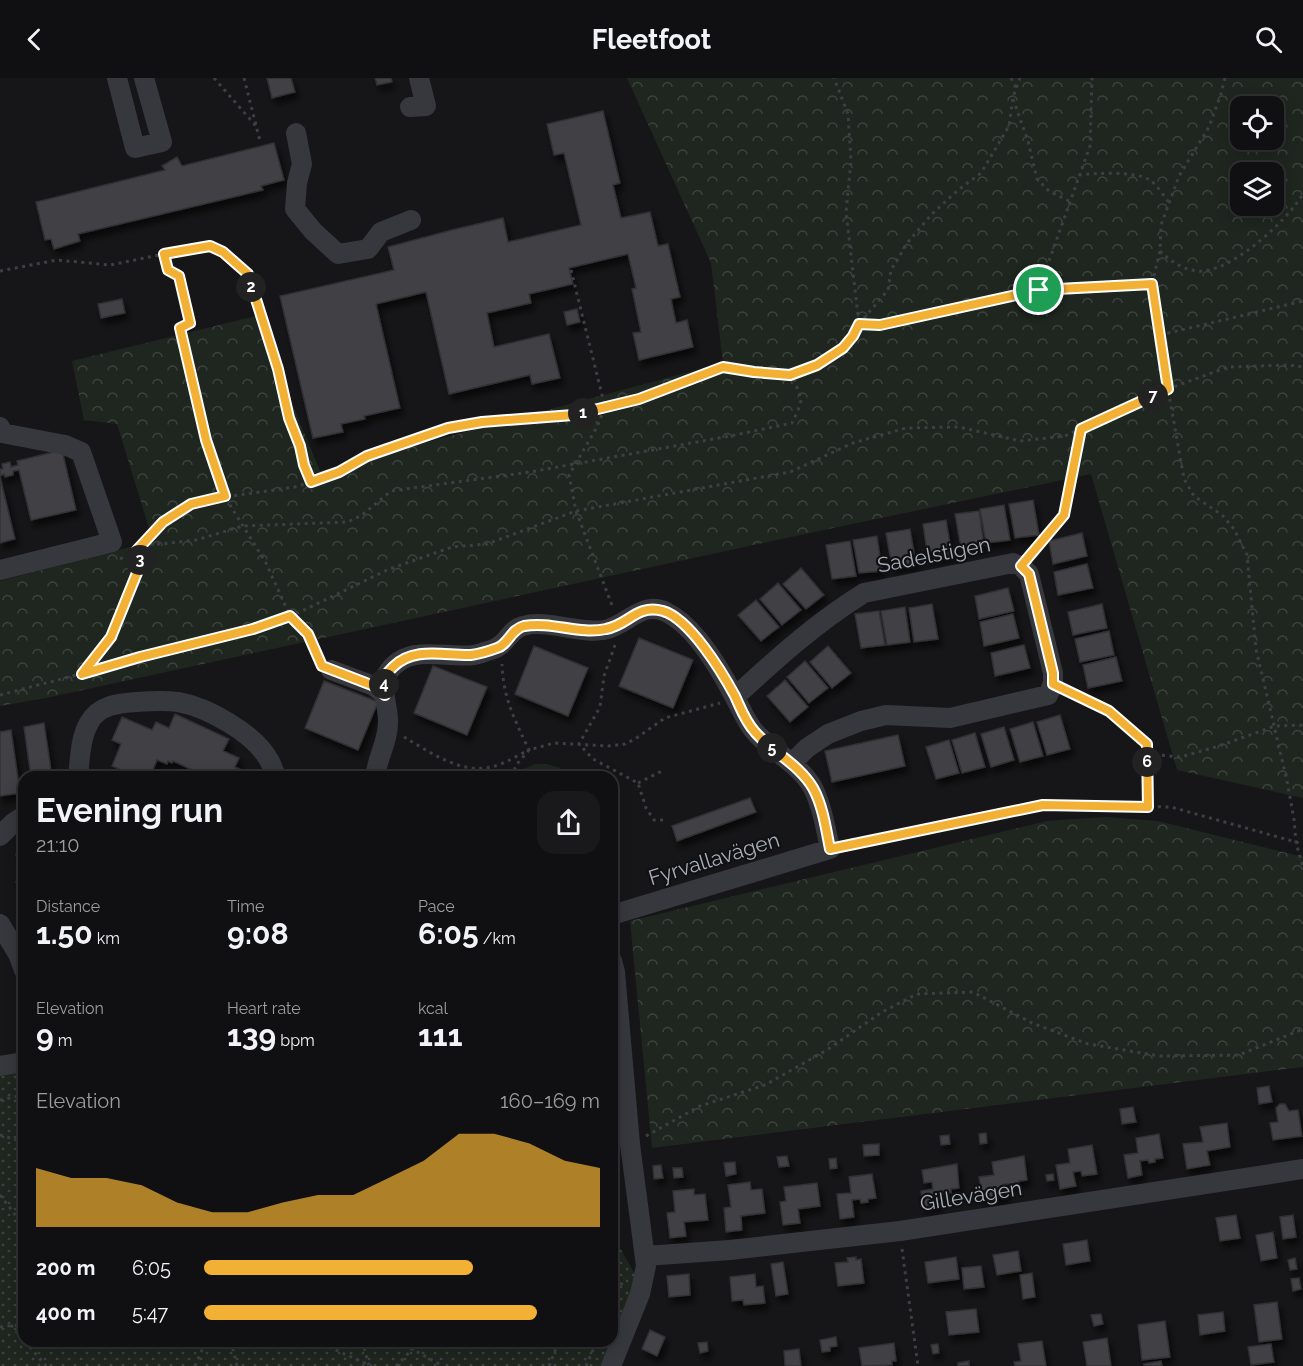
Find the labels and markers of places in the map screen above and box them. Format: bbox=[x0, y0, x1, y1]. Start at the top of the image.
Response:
pin bbox=[1013, 264, 1064, 315]
pin: 2 bbox=[236, 272, 266, 302]
pin: 7 bbox=[1138, 381, 1168, 411]
pin: 1 bbox=[568, 398, 598, 428]
pin: 3 bbox=[125, 545, 155, 575]
pin: 4 bbox=[369, 669, 399, 699]
pin: 5 bbox=[757, 733, 787, 763]
pin: 6 bbox=[1132, 747, 1162, 777]

